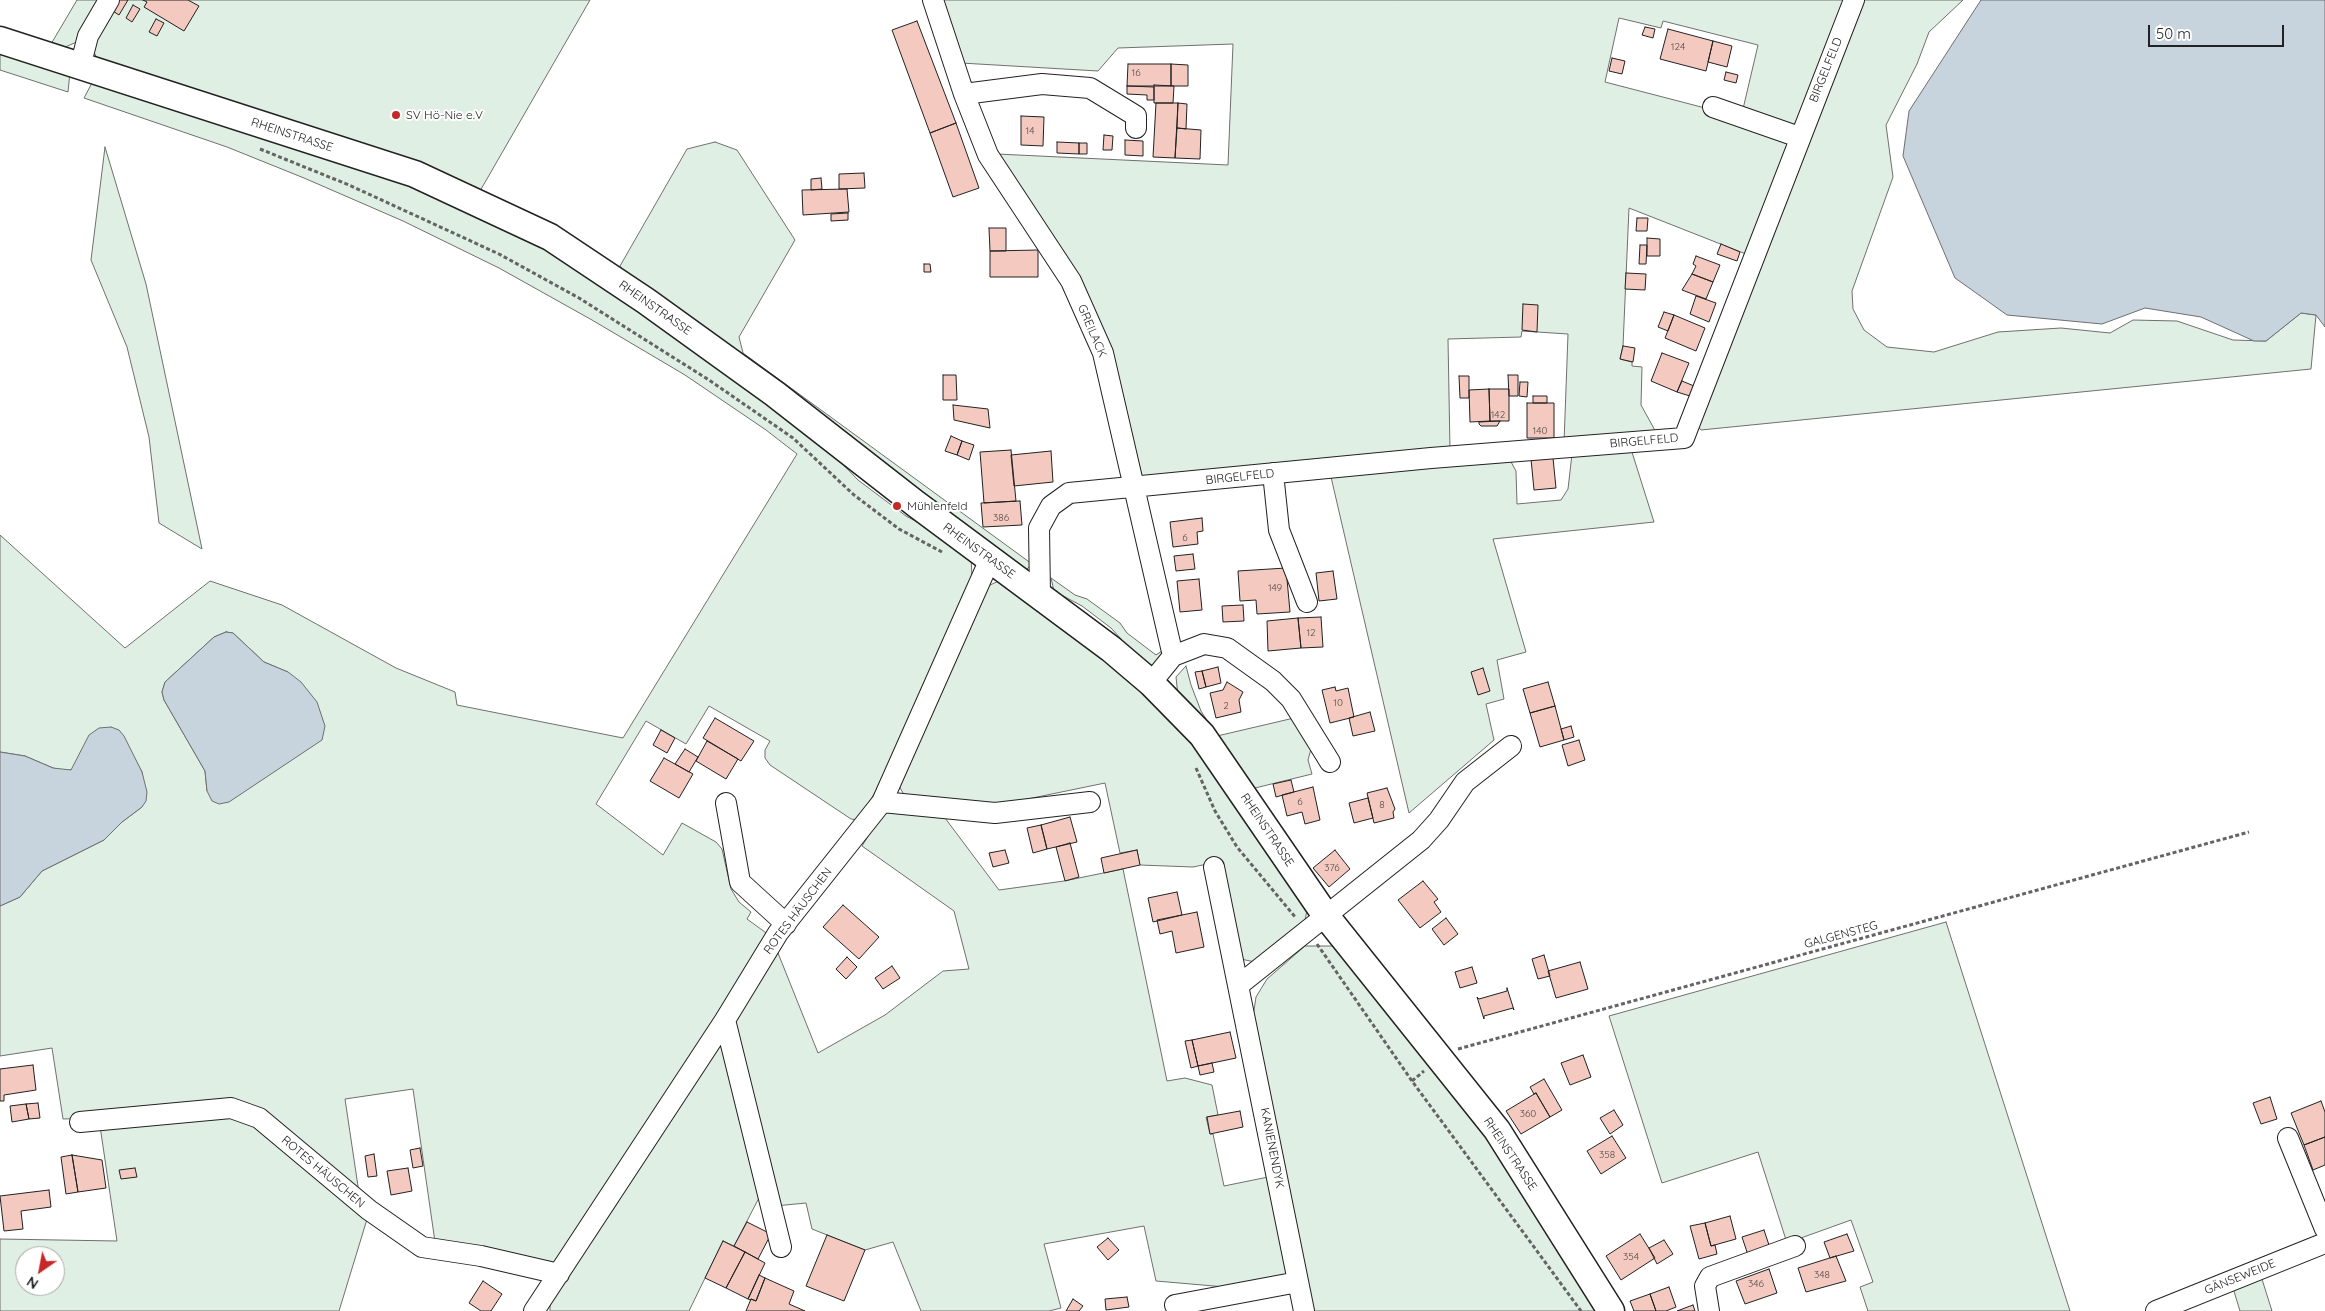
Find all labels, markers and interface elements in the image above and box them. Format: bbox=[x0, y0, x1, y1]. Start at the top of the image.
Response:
scale bar bbox=[2150, 15, 2286, 47]
text: 50 m bbox=[2156, 24, 2191, 43]
street label: BIRGELFELD bbox=[1806, 35, 1846, 105]
house number: 124 bbox=[1671, 41, 1685, 53]
house number: 16 bbox=[1131, 67, 1141, 79]
place label: SV Hö-Nie e.V bbox=[406, 108, 483, 122]
marker: SV Hö-Nie e.V bbox=[390, 109, 402, 121]
street label: RHEINSTRASSE bbox=[249, 115, 335, 155]
house number: 14 bbox=[1026, 125, 1034, 137]
street label: RHEINSTRASSE bbox=[616, 278, 694, 338]
street label: GREILACK bbox=[1074, 302, 1110, 360]
house number: 142 bbox=[1491, 409, 1505, 421]
house number: 140 bbox=[1533, 425, 1547, 437]
street label: BIRGELFELD bbox=[1609, 431, 1679, 451]
street label: BIRGELFELD bbox=[1205, 466, 1275, 488]
place label: Mühlenfeld bbox=[907, 499, 967, 513]
marker: Mühlenfeld bbox=[891, 500, 903, 512]
house number: 386 bbox=[993, 512, 1009, 524]
street label: RHEINSTRASSE bbox=[940, 520, 1018, 582]
house number: 6 bbox=[1182, 532, 1188, 544]
house number: 149 bbox=[1268, 582, 1282, 594]
house number: 12 bbox=[1306, 627, 1316, 639]
house number: 10 bbox=[1333, 697, 1343, 709]
house number: 2 bbox=[1223, 700, 1229, 712]
street label: RHEINSTRASSE bbox=[1237, 791, 1297, 869]
house number: 6 bbox=[1297, 796, 1303, 808]
house number: 8 bbox=[1379, 799, 1385, 811]
house number: 376 bbox=[1324, 862, 1340, 874]
street label: ROTES HÄUSCHEN bbox=[761, 865, 835, 957]
street label: GALGENSTEG bbox=[1803, 918, 1879, 952]
street label: KANIENENDYK bbox=[1257, 1106, 1287, 1190]
house number: 360 bbox=[1520, 1108, 1536, 1120]
street label: RHEINSTRASSE bbox=[1480, 1115, 1540, 1193]
street label: ROTES HÄUSCHEN bbox=[278, 1133, 368, 1211]
house number: 358 bbox=[1599, 1149, 1615, 1161]
north arrow bbox=[15, 1246, 65, 1296]
house number: 354 bbox=[1623, 1251, 1639, 1263]
street label: GÄNSEWEIDE bbox=[2202, 1256, 2278, 1298]
house number: 348 bbox=[1814, 1269, 1830, 1281]
text: N bbox=[23, 1272, 42, 1293]
house number: 346 bbox=[1748, 1278, 1764, 1290]

